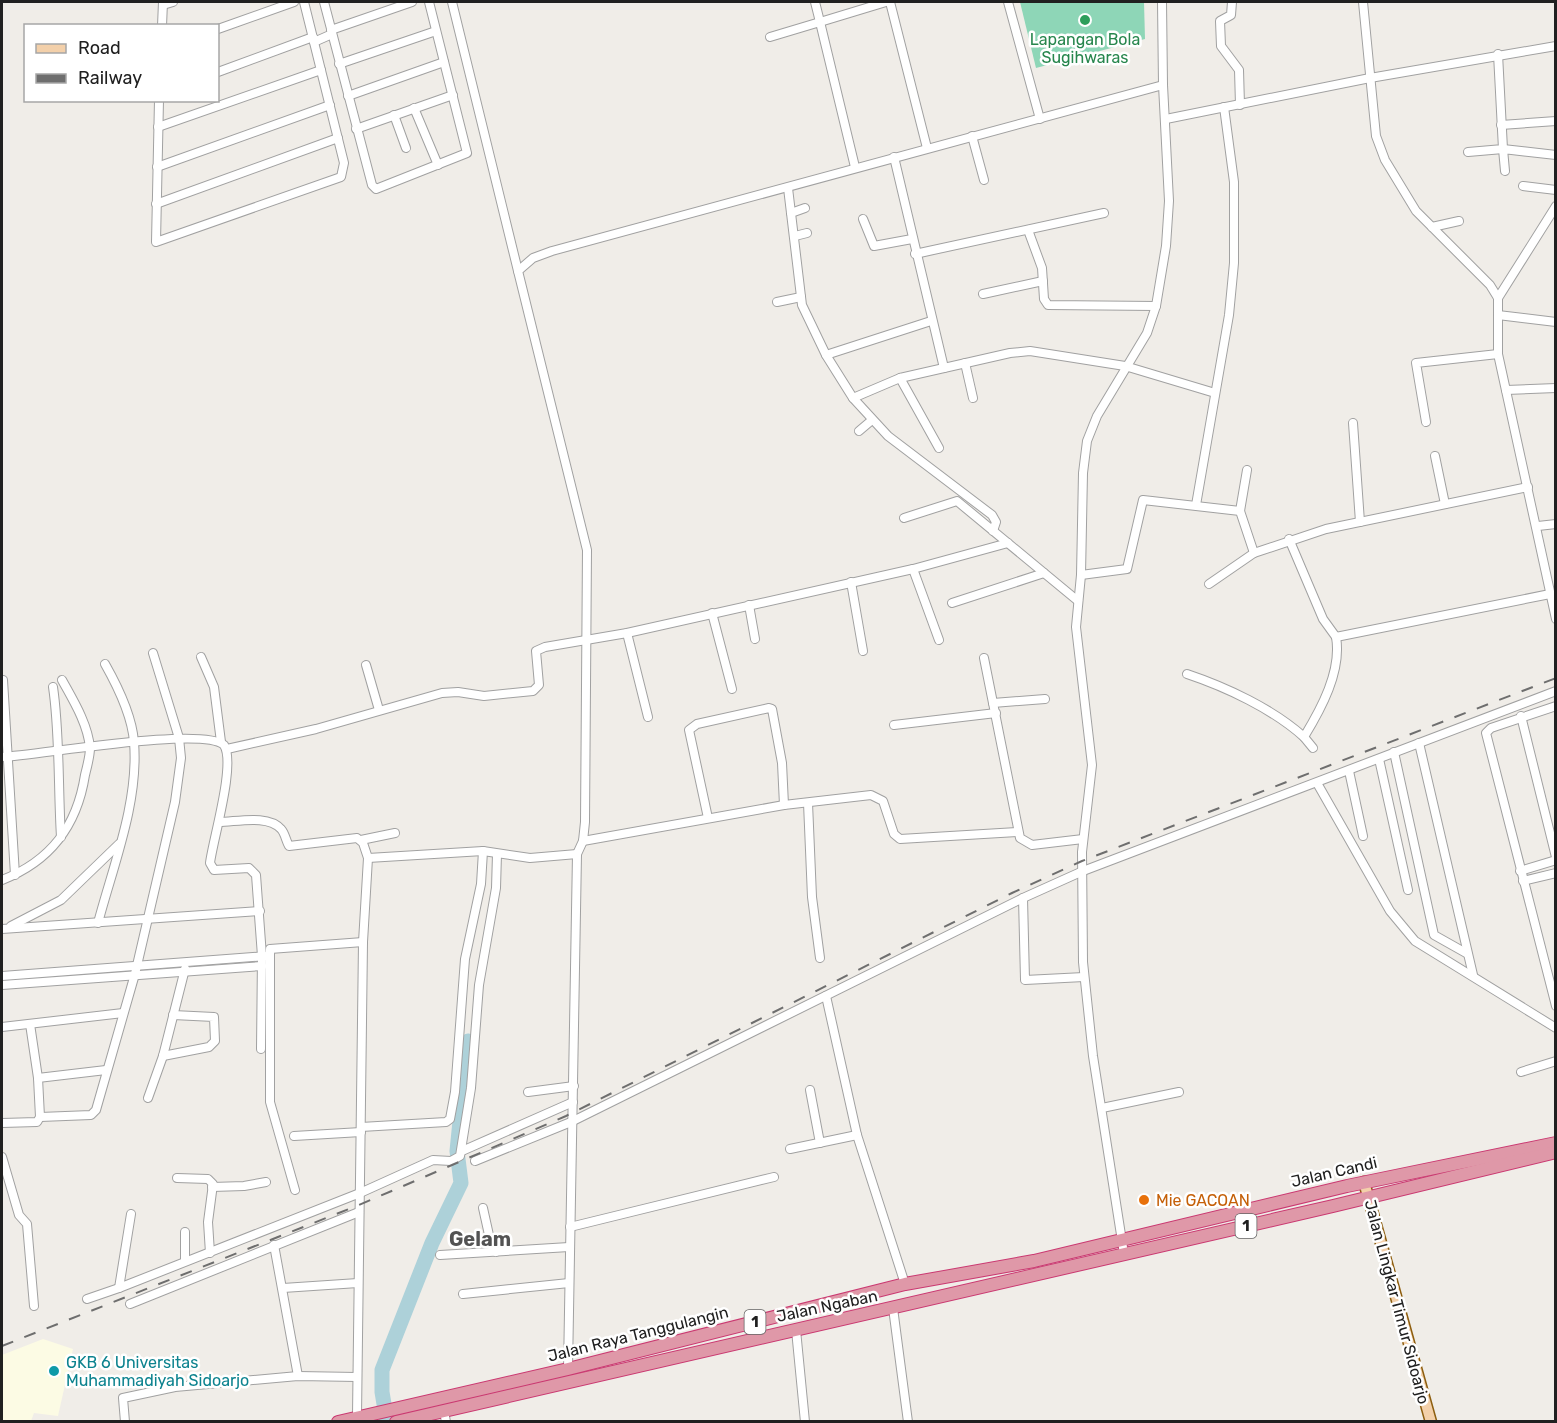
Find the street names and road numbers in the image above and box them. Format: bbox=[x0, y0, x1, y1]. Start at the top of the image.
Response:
street label: Jalan Candi bbox=[1289, 1153, 1379, 1191]
street label: Jalan Lingkar Timur Sidoarjo bbox=[1361, 1198, 1433, 1406]
road number: 1 bbox=[1236, 1214, 1256, 1238]
street label: Jalan Ngaban bbox=[775, 1286, 879, 1326]
street label: Jalan Raya Tanggulangin bbox=[546, 1302, 730, 1366]
road number: 1 bbox=[744, 1310, 766, 1334]

